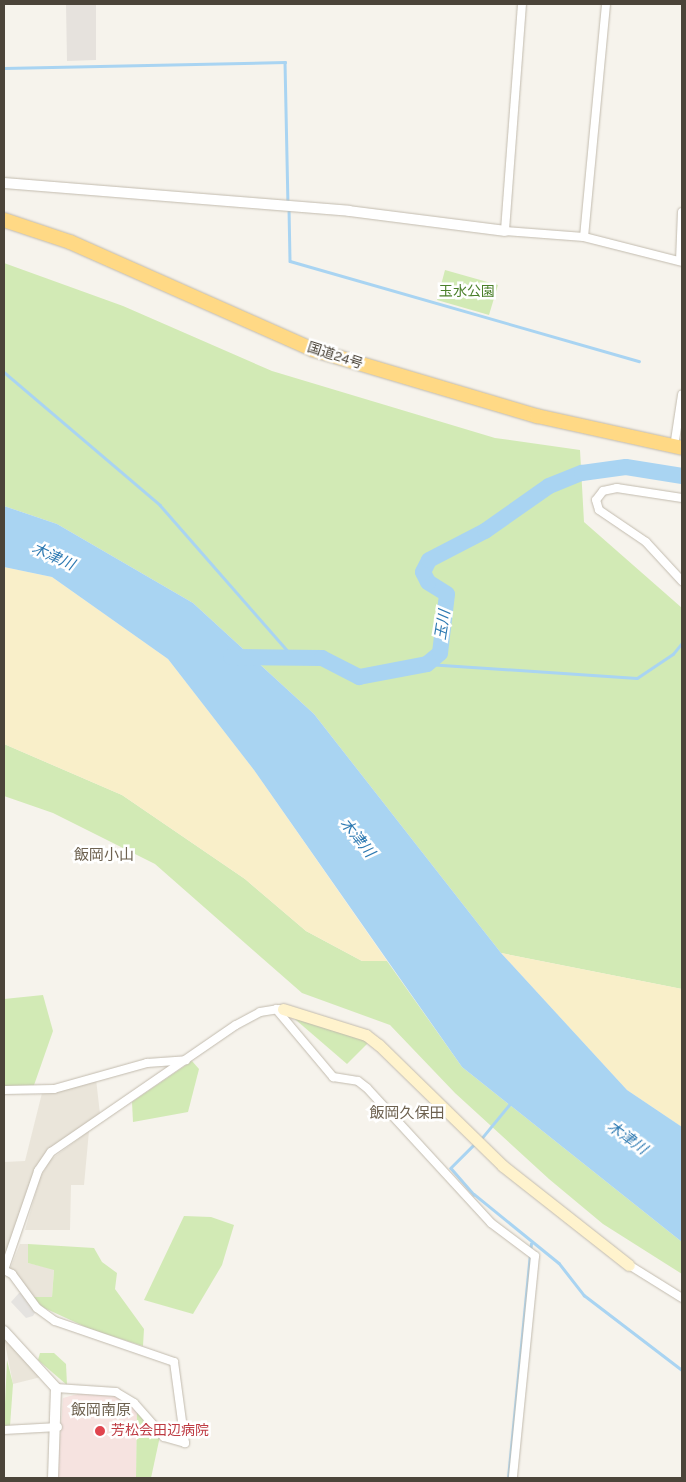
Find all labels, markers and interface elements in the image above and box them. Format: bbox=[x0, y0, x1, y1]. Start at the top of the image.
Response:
park label: 玉水公園 bbox=[439, 284, 495, 300]
street label: 国道24号 bbox=[305, 339, 365, 373]
water label: 木津川 bbox=[29, 540, 77, 574]
water label: 玉川 bbox=[432, 609, 454, 641]
water label: 木津川 bbox=[336, 815, 378, 861]
district label: 飯岡小山 bbox=[74, 847, 134, 865]
district label: 飯岡久保田 bbox=[370, 1105, 444, 1123]
water label: 木津川 bbox=[604, 1117, 650, 1159]
district label: 飯岡南原 bbox=[71, 1402, 131, 1420]
place label: 芳松会田辺病院 bbox=[111, 1423, 209, 1439]
marker: 芳松会田辺病院 bbox=[93, 1424, 107, 1438]

